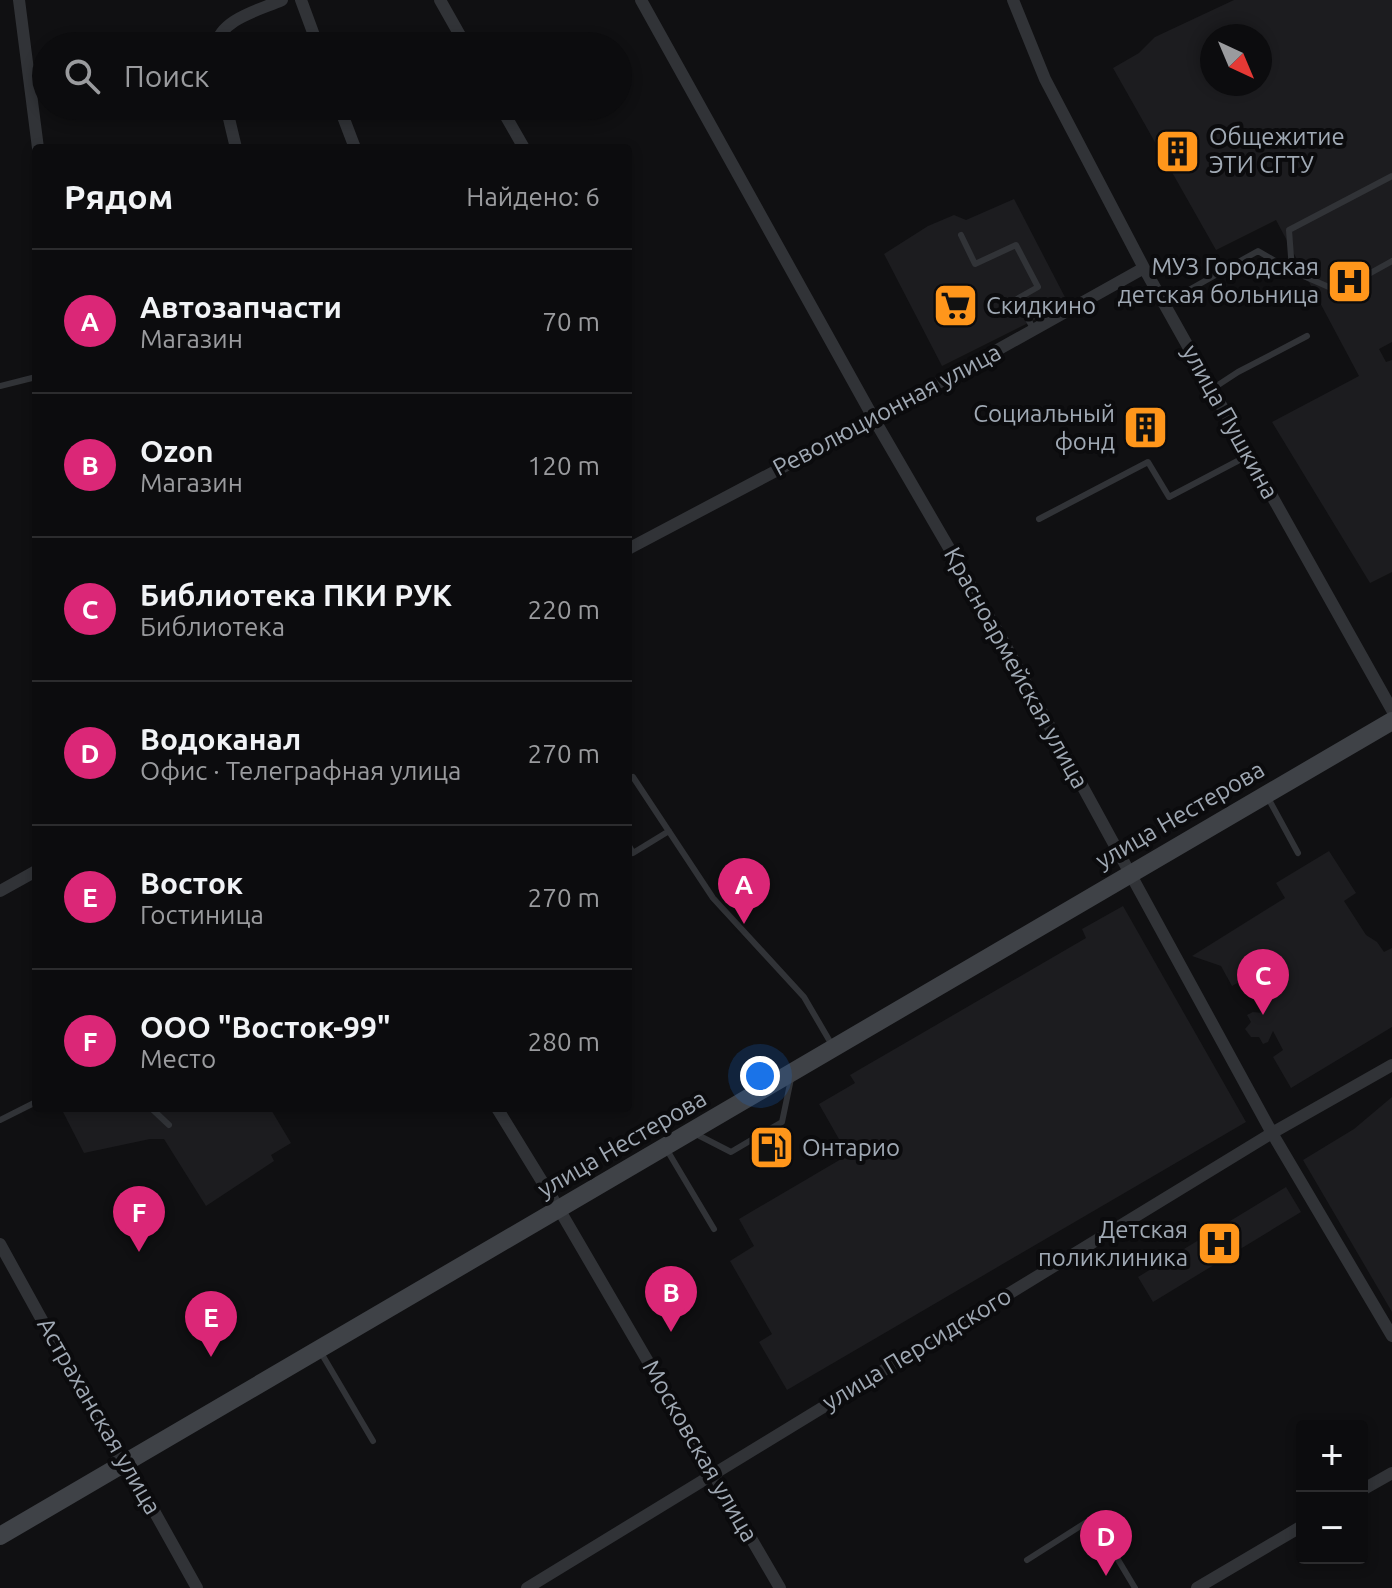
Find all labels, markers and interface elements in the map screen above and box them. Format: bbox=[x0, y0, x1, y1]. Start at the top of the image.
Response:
north arrow bbox=[1200, 24, 1272, 96]
search box bbox=[32, 32, 632, 120]
icon: search bbox=[60, 54, 104, 98]
text: Поиск bbox=[124, 59, 209, 93]
place label: Общежитие ЭТИ СГТУ bbox=[1209, 123, 1345, 178]
building icon: Общежитие ЭТИ СГТУ bbox=[1154, 127, 1202, 175]
text: Рядом bbox=[64, 177, 173, 215]
text: Найдено: 6 bbox=[466, 182, 600, 211]
place label: МУЗ Городская детская больница bbox=[1118, 253, 1319, 308]
hospital icon: МУЗ Городская детская больница bbox=[1326, 257, 1374, 305]
supermarket icon: Скидкино bbox=[931, 282, 979, 330]
text: Автозапчасти bbox=[140, 290, 342, 324]
place label: Скидкино bbox=[986, 292, 1096, 319]
text: A bbox=[81, 307, 99, 336]
text: 70 m bbox=[542, 307, 600, 336]
text: Магазин bbox=[140, 324, 243, 353]
street label: Революционная улица bbox=[768, 338, 1005, 481]
street label: улица Пушкина bbox=[1177, 340, 1284, 503]
place label: Социальный фонд bbox=[973, 400, 1115, 455]
building icon: Социальный фонд bbox=[1122, 404, 1170, 452]
text: Ozon bbox=[140, 434, 214, 468]
text: B bbox=[81, 451, 99, 480]
text: 120 m bbox=[528, 451, 600, 480]
text: Магазин bbox=[140, 468, 243, 497]
street label: Красноармейская улица bbox=[939, 543, 1094, 793]
text: Библиотека ПКИ РУК bbox=[140, 578, 452, 612]
text: C bbox=[82, 595, 98, 624]
text: 220 m bbox=[528, 595, 600, 624]
text: Библиотека bbox=[140, 612, 285, 641]
text: Водоканал bbox=[140, 722, 301, 756]
text: D bbox=[81, 739, 99, 768]
text: 270 m bbox=[528, 739, 600, 768]
street label: улица Нестерова bbox=[1091, 755, 1269, 874]
text: Офис · Телеграфная улица bbox=[140, 756, 461, 785]
pin: A bbox=[718, 858, 770, 924]
text: Восток bbox=[140, 866, 243, 900]
text: E bbox=[82, 883, 98, 912]
text: 270 m bbox=[528, 883, 600, 912]
text: Гостиница bbox=[140, 900, 264, 929]
pin: C bbox=[1237, 949, 1289, 1015]
text: ООО "Восток-99" bbox=[140, 1010, 390, 1044]
text: F bbox=[83, 1027, 97, 1056]
text: 280 m bbox=[528, 1027, 600, 1056]
text: Место bbox=[140, 1044, 216, 1073]
your location bbox=[740, 1056, 780, 1096]
street label: улица Нестерова bbox=[533, 1084, 711, 1203]
fuel station icon: Онтарио bbox=[747, 1124, 795, 1172]
place label: Онтарио bbox=[802, 1134, 900, 1161]
pin: F bbox=[113, 1186, 165, 1252]
place label: Детская поликлиника bbox=[1038, 1216, 1188, 1271]
hospital icon: Детская поликлиника bbox=[1195, 1220, 1243, 1268]
pin: B bbox=[645, 1266, 697, 1332]
street label: улица Персидского bbox=[818, 1282, 1016, 1416]
pin: E bbox=[185, 1291, 237, 1357]
street label: Астраханская улица bbox=[32, 1313, 167, 1519]
street label: Московская улица bbox=[637, 1355, 763, 1546]
map controls bbox=[1296, 1420, 1368, 1564]
button: + bbox=[1296, 1420, 1368, 1492]
button: − bbox=[1296, 1492, 1368, 1564]
pin: D bbox=[1080, 1510, 1132, 1576]

